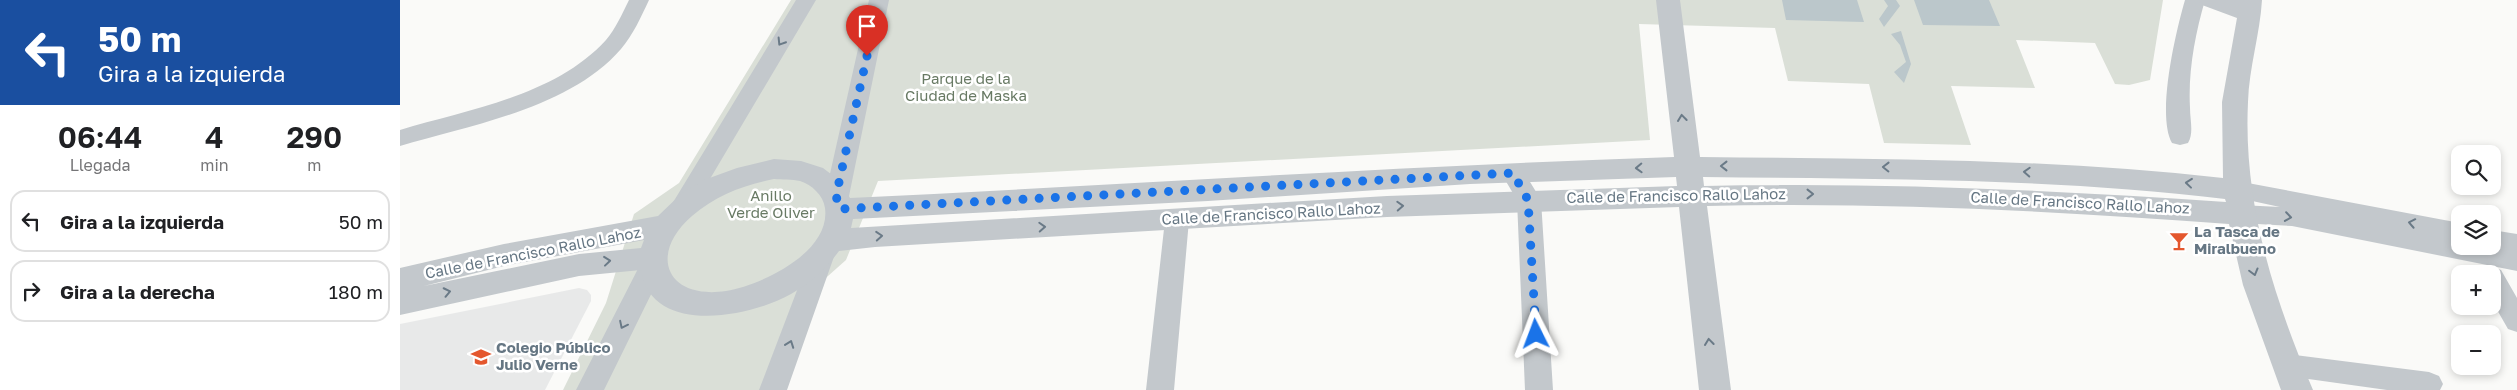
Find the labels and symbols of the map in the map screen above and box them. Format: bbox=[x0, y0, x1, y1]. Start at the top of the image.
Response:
pin bbox=[846, 5, 888, 56]
one-way arrow bbox=[778, 37, 788, 46]
park label: Parque de la Ciudad de Maska bbox=[905, 69, 1027, 104]
one-way arrow bbox=[1677, 114, 1688, 122]
one-way arrow bbox=[1719, 161, 1727, 171]
one-way arrow bbox=[1882, 162, 1890, 173]
one-way arrow bbox=[1634, 163, 1642, 174]
one-way arrow bbox=[2022, 166, 2030, 177]
one-way arrow bbox=[2184, 178, 2192, 189]
street label: Calle de Francisco Rallo Lahoz bbox=[1566, 184, 1786, 206]
park label: Anillo Verde Oliver bbox=[727, 186, 815, 221]
street label: Calle de Francisco Rallo Lahoz bbox=[1970, 187, 2190, 217]
one-way arrow bbox=[1806, 189, 1814, 199]
street label: Calle de Francisco Rallo Lahoz bbox=[1161, 198, 1381, 228]
one-way arrow bbox=[1396, 201, 1404, 212]
one-way arrow bbox=[2284, 212, 2293, 222]
one-way arrow bbox=[2408, 218, 2417, 229]
one-way arrow bbox=[1038, 221, 1046, 232]
street label: Calle de Francisco Rallo Lahoz bbox=[423, 222, 643, 282]
place label: La Tasca de Miralbueno bbox=[2194, 222, 2280, 257]
one-way arrow bbox=[876, 230, 884, 241]
bar icon: La Tasca de Miralbueno bbox=[2168, 230, 2190, 252]
one-way arrow bbox=[603, 256, 611, 267]
one-way arrow bbox=[2248, 268, 2259, 277]
one-way arrow bbox=[443, 287, 452, 297]
position arrow bbox=[1509, 307, 1561, 359]
one-way arrow bbox=[619, 320, 629, 329]
one-way arrow bbox=[1704, 337, 1715, 345]
place label: Colegio Público Julio Verne bbox=[496, 338, 611, 373]
one-way arrow bbox=[784, 340, 794, 349]
school or university icon: Colegio Público Julio Verne bbox=[470, 346, 492, 368]

